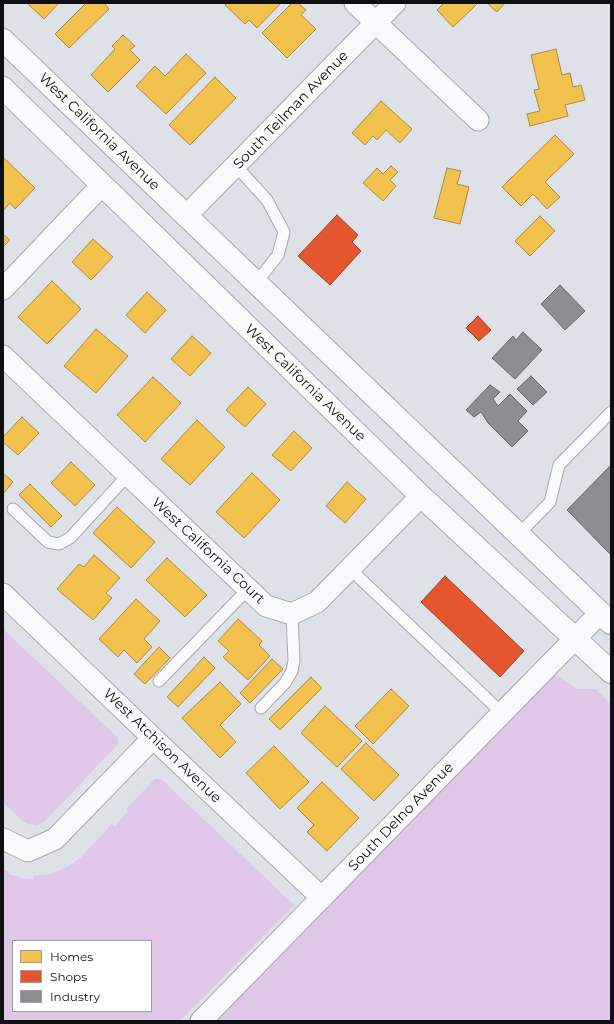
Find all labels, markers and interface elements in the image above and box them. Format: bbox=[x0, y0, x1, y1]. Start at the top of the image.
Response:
street label: South Teilman Avenue bbox=[230, 47, 352, 173]
street label: West California Avenue bbox=[35, 70, 163, 194]
street label: West California Avenue bbox=[241, 321, 369, 445]
street label: West California Court bbox=[148, 494, 268, 608]
street label: West Atchison Avenue bbox=[100, 685, 224, 807]
street label: South Delno Avenue bbox=[345, 759, 457, 875]
legend bbox=[12, 940, 152, 1012]
text: Homes bbox=[50, 949, 93, 964]
text: Shops bbox=[50, 969, 87, 984]
text: Industry bbox=[50, 989, 100, 1004]

